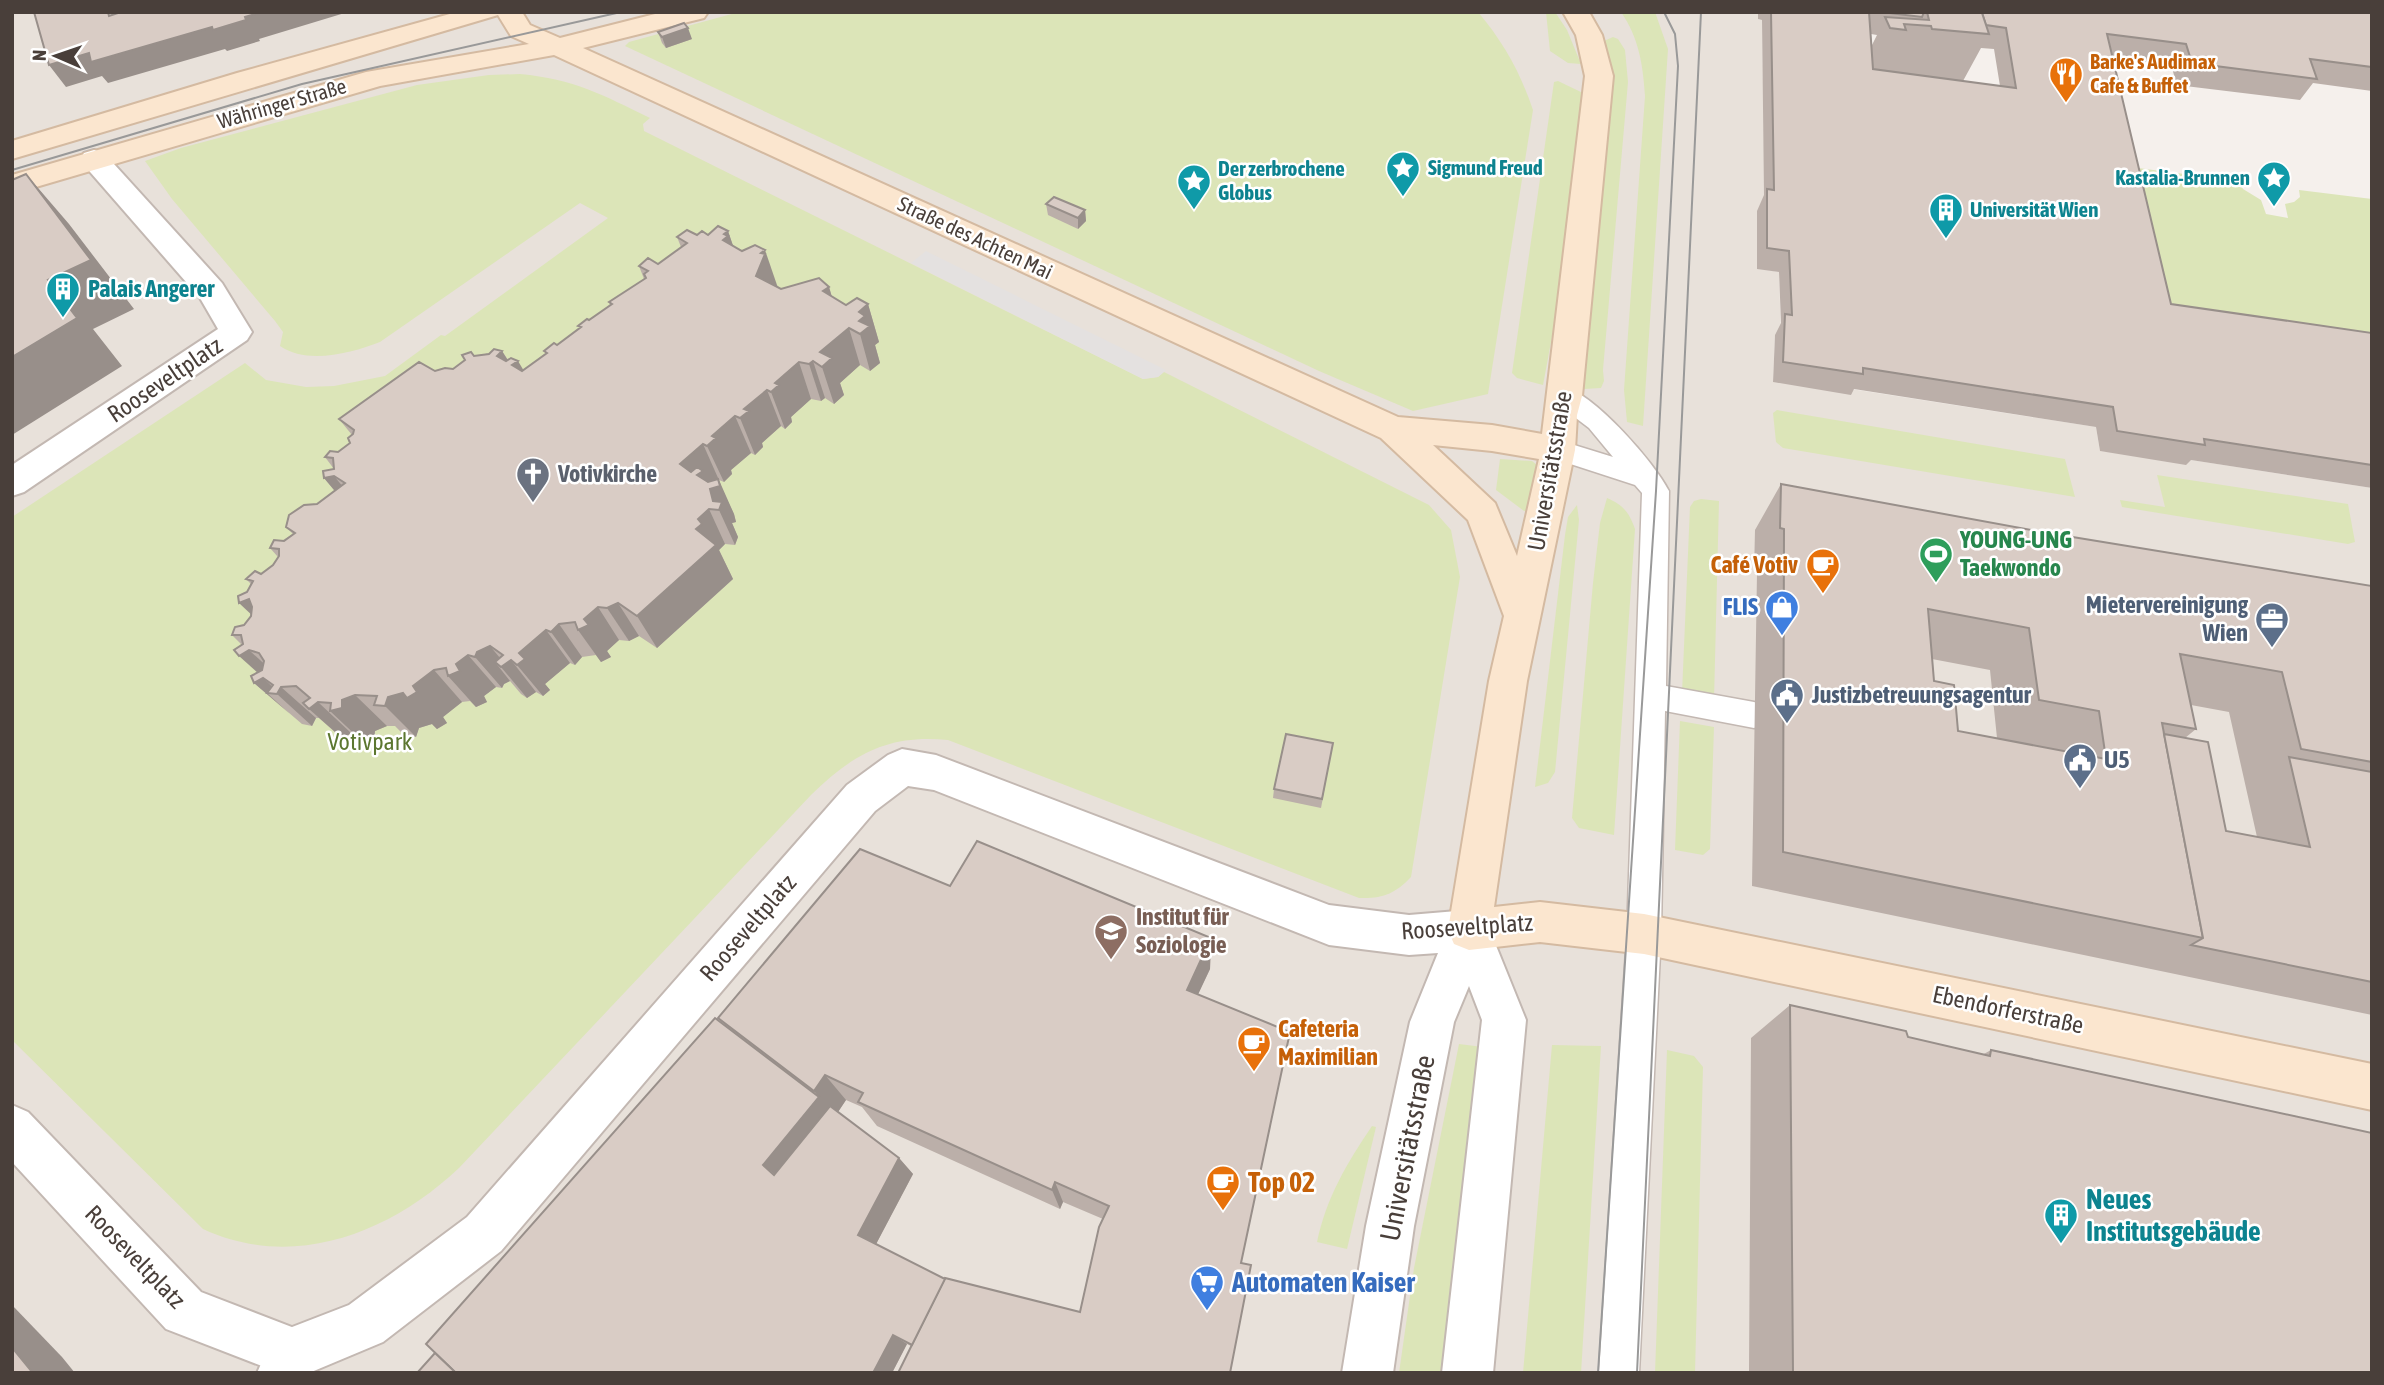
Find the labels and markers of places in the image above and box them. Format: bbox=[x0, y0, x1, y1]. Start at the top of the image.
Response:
place label: Barke's Audimax Cafe & Buffet bbox=[2090, 49, 2216, 97]
restaurant icon: Barke's Audimax Cafe & Buffet bbox=[2047, 55, 2085, 104]
place icon: Sigmund Freud bbox=[1384, 149, 1422, 198]
place label: Sigmund Freud bbox=[1428, 155, 1543, 179]
place label: Der zerbrochene Globus bbox=[1218, 156, 1345, 204]
place icon: Kastalia-Brunnen bbox=[2255, 159, 2293, 208]
place icon: Der zerbrochene Globus bbox=[1175, 162, 1213, 211]
place label: Kastalia-Brunnen bbox=[2115, 165, 2250, 189]
building icon: Universität Wien bbox=[1927, 191, 1965, 240]
place label: Universität Wien bbox=[1970, 197, 2098, 221]
building icon: Palais Angerer bbox=[44, 270, 82, 319]
place label: Palais Angerer bbox=[88, 275, 215, 302]
church icon: Votivkirche bbox=[514, 455, 552, 504]
place label: Votivkirche bbox=[557, 460, 657, 487]
place label: YOUNG-UNG Taekwondo bbox=[1959, 526, 2072, 581]
sports icon: YOUNG-UNG Taekwondo bbox=[1917, 535, 1955, 584]
cafe icon: Café Votiv bbox=[1804, 546, 1842, 595]
place label: Café Votiv bbox=[1711, 551, 1798, 578]
shop icon: FLIS bbox=[1763, 588, 1801, 637]
place label: Mietervereinigung Wien bbox=[2086, 591, 2249, 646]
place label: FLIS bbox=[1723, 593, 1758, 620]
office icon: Mietervereinigung Wien bbox=[2253, 600, 2291, 649]
public building icon: Justizbetreuungsagentur bbox=[1768, 676, 1806, 725]
place label: Justizbetreuungsagentur bbox=[1811, 681, 2032, 708]
public building icon: U5 bbox=[2061, 741, 2099, 790]
place label: U5 bbox=[2104, 746, 2129, 773]
place label: Institut für Soziologie bbox=[1136, 903, 1230, 958]
school or university icon: Institut für Soziologie bbox=[1092, 912, 1130, 961]
place label: Cafeteria Maximilian bbox=[1278, 1015, 1378, 1070]
cafe icon: Cafeteria Maximilian bbox=[1235, 1024, 1273, 1073]
cafe icon: Top 02 bbox=[1204, 1163, 1242, 1212]
place label: Top 02 bbox=[1248, 1166, 1315, 1198]
place label: Neues Institutsgebäude bbox=[2086, 1183, 2261, 1247]
building icon: Neues Institutsgebäude bbox=[2042, 1196, 2080, 1245]
supermarket icon: Automaten Kaiser bbox=[1188, 1263, 1226, 1312]
place label: Automaten Kaiser bbox=[1231, 1266, 1415, 1298]

